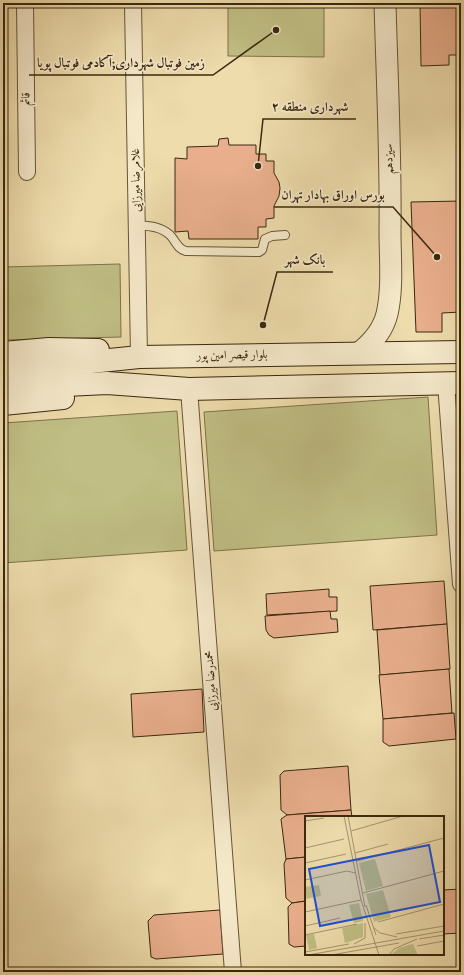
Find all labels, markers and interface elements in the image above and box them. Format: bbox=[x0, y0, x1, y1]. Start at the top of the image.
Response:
callout: زمین فوتبال شهرداری;آکادمی فوتبال پویا bbox=[29, 50, 213, 75]
text: زمین فوتبال شهرداری;آکادمی فوتبال پویا bbox=[37, 54, 205, 72]
street label: قائم bbox=[18, 92, 37, 106]
callout: شهرداری منطقه ۲ bbox=[263, 94, 356, 119]
text: شهرداری منطقه ۲ bbox=[271, 99, 349, 115]
street label: سیزدهم bbox=[381, 143, 400, 175]
street label: غلامرضا میرزایی bbox=[128, 148, 145, 212]
callout: بورس اوراق بهادار تهران bbox=[274, 182, 393, 207]
text: بورس اوراق بهادار تهران bbox=[281, 187, 385, 204]
callout: بانک شهر bbox=[277, 247, 333, 272]
text: بانک شهر bbox=[283, 252, 326, 268]
street label: بلوار قیصر امین پور bbox=[195, 347, 268, 364]
street label: محمدرضا میرزایی bbox=[201, 650, 221, 712]
inset map bbox=[305, 816, 444, 955]

